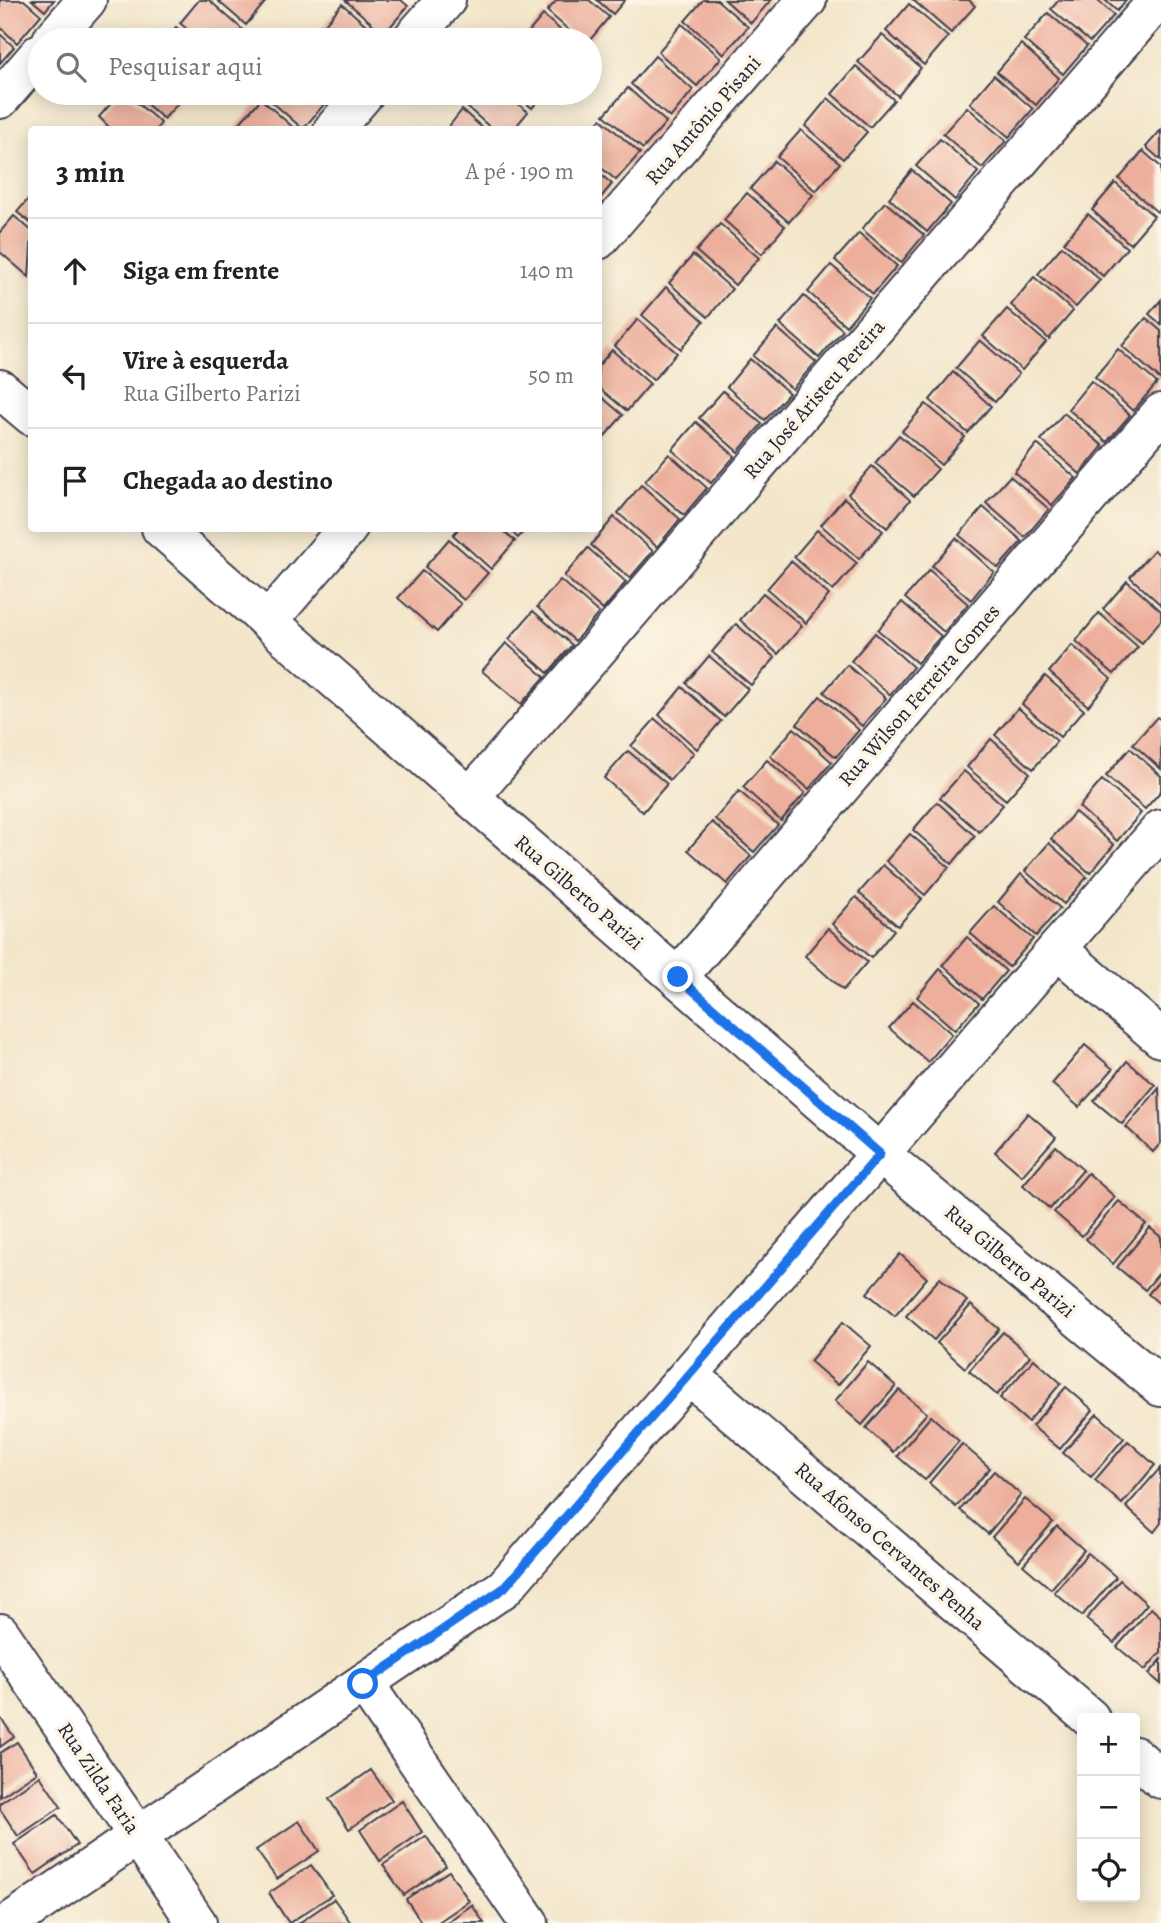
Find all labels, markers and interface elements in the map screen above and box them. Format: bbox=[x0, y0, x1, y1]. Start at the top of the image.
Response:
search box bbox=[28, 28, 602, 105]
icon: search bbox=[52, 48, 90, 86]
text: Pesquisar aqui bbox=[108, 49, 263, 84]
street label: Rua Antônio Pisani bbox=[639, 49, 767, 191]
text: 3 min bbox=[56, 152, 125, 192]
text: A pé · 190 m bbox=[466, 156, 574, 187]
icon: ahead bbox=[56, 252, 94, 290]
text: Siga em frente bbox=[123, 253, 279, 288]
text: 140 m bbox=[520, 255, 574, 286]
street label: Rua José Aristeu Pereira bbox=[737, 313, 891, 485]
text: Vire à esquerda bbox=[123, 343, 289, 378]
icon: left bbox=[56, 357, 94, 395]
text: 50 m bbox=[528, 360, 574, 391]
text: Rua Gilberto Parizi bbox=[123, 378, 301, 409]
icon: arrive bbox=[56, 462, 94, 500]
text: Chegada ao destino bbox=[123, 463, 333, 498]
street label: Rua Wilson Ferreira Gomes bbox=[832, 598, 1006, 792]
street label: Rua Gilberto Parizi bbox=[509, 828, 649, 956]
route end bbox=[662, 961, 693, 992]
street label: Rua Gilberto Parizi bbox=[939, 1198, 1081, 1324]
street label: Rua Afonso Cervantes Penha bbox=[789, 1456, 991, 1637]
route start bbox=[347, 1668, 378, 1699]
map controls bbox=[1077, 1713, 1140, 1902]
button: + bbox=[1077, 1713, 1140, 1776]
street label: Rua Zilda Faria bbox=[51, 1717, 147, 1840]
button: − bbox=[1077, 1776, 1140, 1839]
button: locate bbox=[1077, 1839, 1140, 1902]

